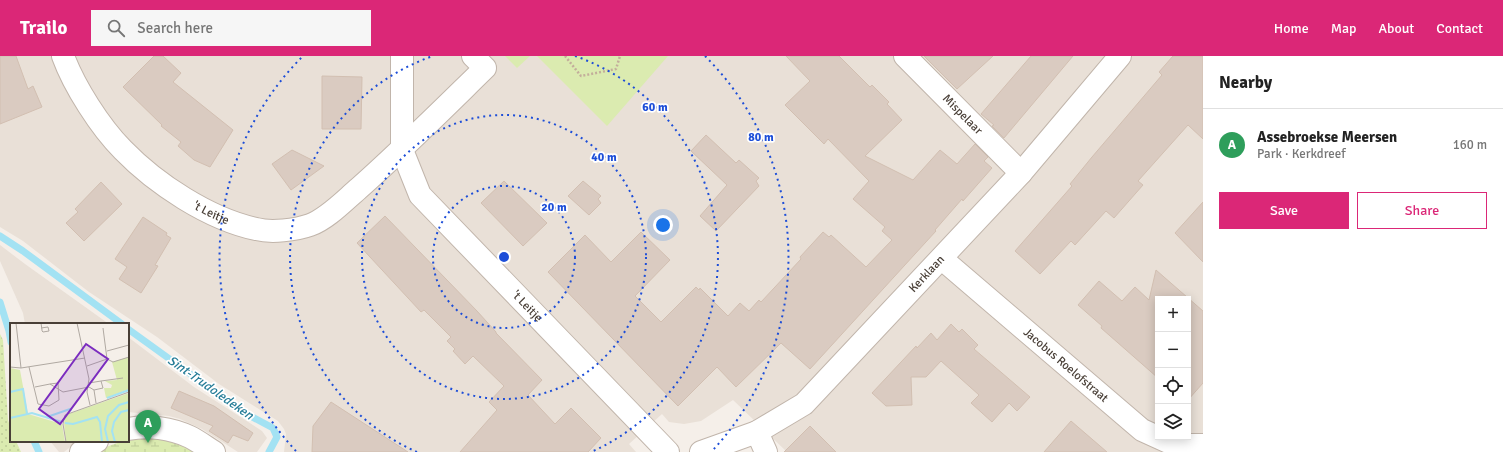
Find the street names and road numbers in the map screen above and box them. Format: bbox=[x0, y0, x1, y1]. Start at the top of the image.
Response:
street label: Mispelaar bbox=[939, 91, 986, 138]
street label: 't Leitje bbox=[190, 198, 231, 228]
street label: Kerklaan bbox=[906, 252, 948, 296]
street label: 't Leitje bbox=[508, 288, 546, 325]
street label: Jacobus Roelofstraat bbox=[1020, 325, 1111, 406]

